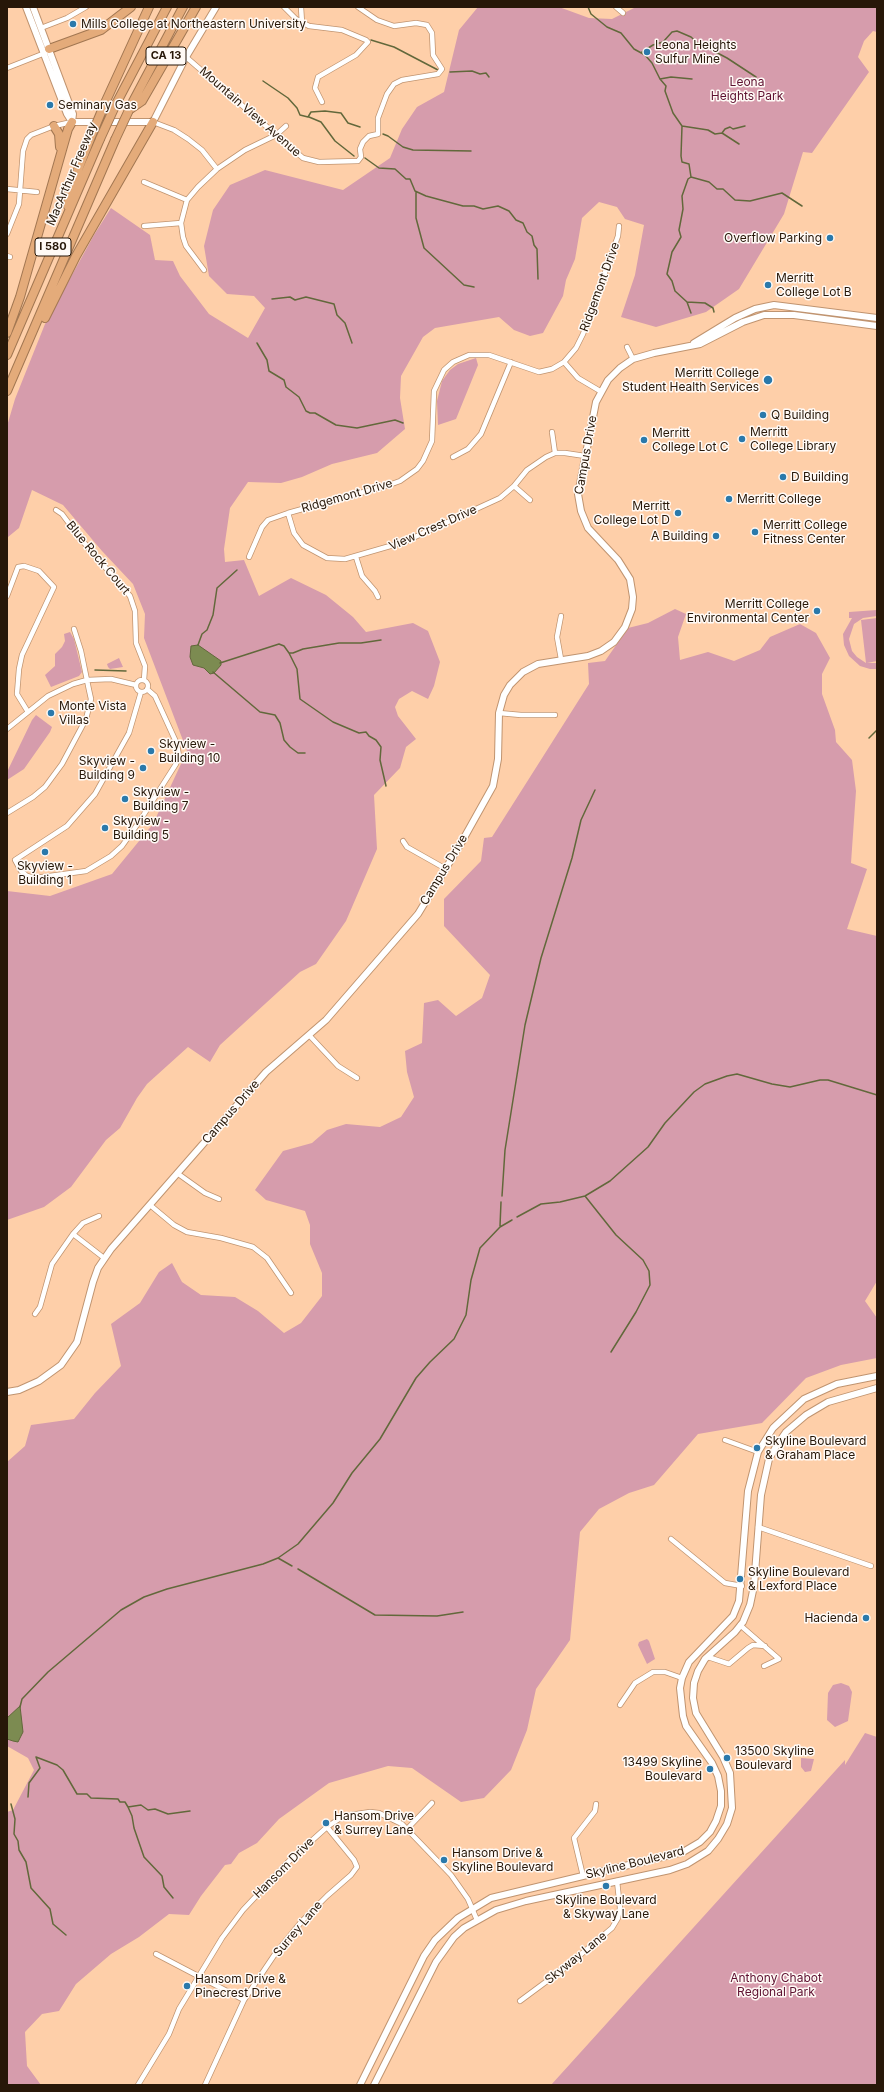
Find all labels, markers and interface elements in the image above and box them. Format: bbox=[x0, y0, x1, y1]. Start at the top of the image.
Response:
place label: Mills College at Northeastern University bbox=[81, 17, 306, 31]
marker: Mills College at Northeastern University bbox=[68, 19, 78, 29]
place label: Leona Heights Sulfur Mine bbox=[655, 38, 737, 66]
road number: CA 13 bbox=[146, 47, 186, 65]
marker: Leona Heights Sulfur Mine bbox=[642, 47, 652, 57]
street label: Mountain View Avenue bbox=[196, 64, 304, 160]
park label: Leona Heights Park bbox=[711, 75, 783, 103]
place label: Seminary Gas bbox=[58, 98, 137, 112]
marker: Seminary Gas bbox=[45, 100, 55, 110]
street label: MacArthur Freeway bbox=[44, 120, 100, 228]
place label: Overflow Parking bbox=[724, 231, 822, 245]
marker: Overflow Parking bbox=[825, 233, 835, 243]
road number: I 580 bbox=[35, 238, 71, 256]
street label: Ridgemont Drive bbox=[577, 240, 623, 334]
place label: Merritt College Lot B bbox=[776, 271, 852, 299]
marker: Merritt College Lot B bbox=[763, 280, 773, 290]
place label: Merritt College Student Health Services bbox=[622, 366, 759, 394]
marker: Merritt College Student Health Services bbox=[762, 374, 774, 386]
place label: Q Building bbox=[771, 408, 829, 422]
marker: Q Building bbox=[758, 410, 768, 420]
street label: Campus Drive bbox=[572, 414, 600, 496]
place label: Merritt College Library bbox=[750, 425, 836, 453]
place label: Merritt College Lot C bbox=[652, 426, 729, 454]
marker: Merritt College Library bbox=[737, 434, 747, 444]
marker: Merritt College Lot C bbox=[639, 435, 649, 445]
place label: D Building bbox=[791, 470, 848, 484]
marker: D Building bbox=[778, 472, 788, 482]
street label: Ridgemont Drive bbox=[300, 476, 394, 516]
place label: Merritt College bbox=[737, 492, 821, 506]
marker: Merritt College bbox=[724, 494, 734, 504]
place label: Merritt College Lot D bbox=[594, 499, 670, 527]
street label: View Crest Drive bbox=[387, 502, 479, 554]
marker: Merritt College Lot D bbox=[673, 508, 683, 518]
street label: Blue Rock Court bbox=[63, 518, 133, 598]
place label: Merritt College Fitness Center bbox=[763, 518, 847, 546]
marker: Merritt College Fitness Center bbox=[750, 527, 760, 537]
place label: A Building bbox=[651, 529, 708, 543]
marker: A Building bbox=[711, 531, 721, 541]
place label: Merritt College Environmental Center bbox=[687, 597, 809, 625]
marker: Merritt College Environmental Center bbox=[812, 606, 822, 616]
place label: Monte Vista Villas bbox=[59, 699, 127, 727]
marker: Monte Vista Villas bbox=[46, 708, 56, 718]
place label: Skyview - Building 10 bbox=[159, 737, 220, 765]
marker: Skyview - Building 10 bbox=[146, 746, 156, 756]
place label: Skyview - Building 9 bbox=[79, 754, 135, 782]
marker: Skyview - Building 9 bbox=[138, 763, 148, 773]
place label: Skyview - Building 7 bbox=[133, 785, 189, 813]
marker: Skyview - Building 7 bbox=[120, 794, 130, 804]
place label: Skyview - Building 5 bbox=[113, 814, 169, 842]
marker: Skyview - Building 5 bbox=[100, 823, 110, 833]
street label: Campus Drive bbox=[417, 832, 471, 908]
marker: Skyview - Building 1 bbox=[40, 847, 50, 857]
place label: Skyview - Building 1 bbox=[17, 859, 73, 887]
street label: Campus Drive bbox=[199, 1077, 263, 1147]
place label: Skyline Boulevard & Graham Place bbox=[765, 1434, 866, 1462]
marker: Skyline Boulevard & Graham Place bbox=[752, 1443, 762, 1453]
place label: Skyline Boulevard & Lexford Place bbox=[748, 1565, 849, 1593]
marker: Skyline Boulevard & Lexford Place bbox=[735, 1574, 745, 1584]
place label: Hacienda bbox=[804, 1611, 858, 1625]
marker: Hacienda bbox=[861, 1613, 871, 1623]
place label: 13500 Skyline Boulevard bbox=[735, 1744, 814, 1772]
marker: 13500 Skyline Boulevard bbox=[722, 1753, 732, 1763]
place label: 13499 Skyline Boulevard bbox=[623, 1755, 702, 1783]
marker: 13499 Skyline Boulevard bbox=[705, 1764, 715, 1774]
place label: Hansom Drive & Surrey Lane bbox=[334, 1809, 414, 1837]
marker: Hansom Drive & Surrey Lane bbox=[321, 1818, 331, 1828]
street label: Hansom Drive bbox=[251, 1835, 317, 1901]
street label: Skyline Boulevard bbox=[584, 1844, 686, 1882]
place label: Hansom Drive & Skyline Boulevard bbox=[452, 1846, 553, 1874]
marker: Hansom Drive & Skyline Boulevard bbox=[439, 1855, 449, 1865]
marker: Skyline Boulevard & Skyway Lane bbox=[601, 1881, 611, 1891]
place label: Skyline Boulevard & Skyway Lane bbox=[555, 1893, 657, 1921]
street label: Surrey Lane bbox=[271, 1898, 325, 1960]
street label: Skyway Lane bbox=[542, 1929, 610, 1987]
park label: Anthony Chabot Regional Park bbox=[730, 1971, 822, 1999]
place label: Hansom Drive & Pinecrest Drive bbox=[195, 1972, 286, 2000]
marker: Hansom Drive & Pinecrest Drive bbox=[182, 1981, 192, 1991]

